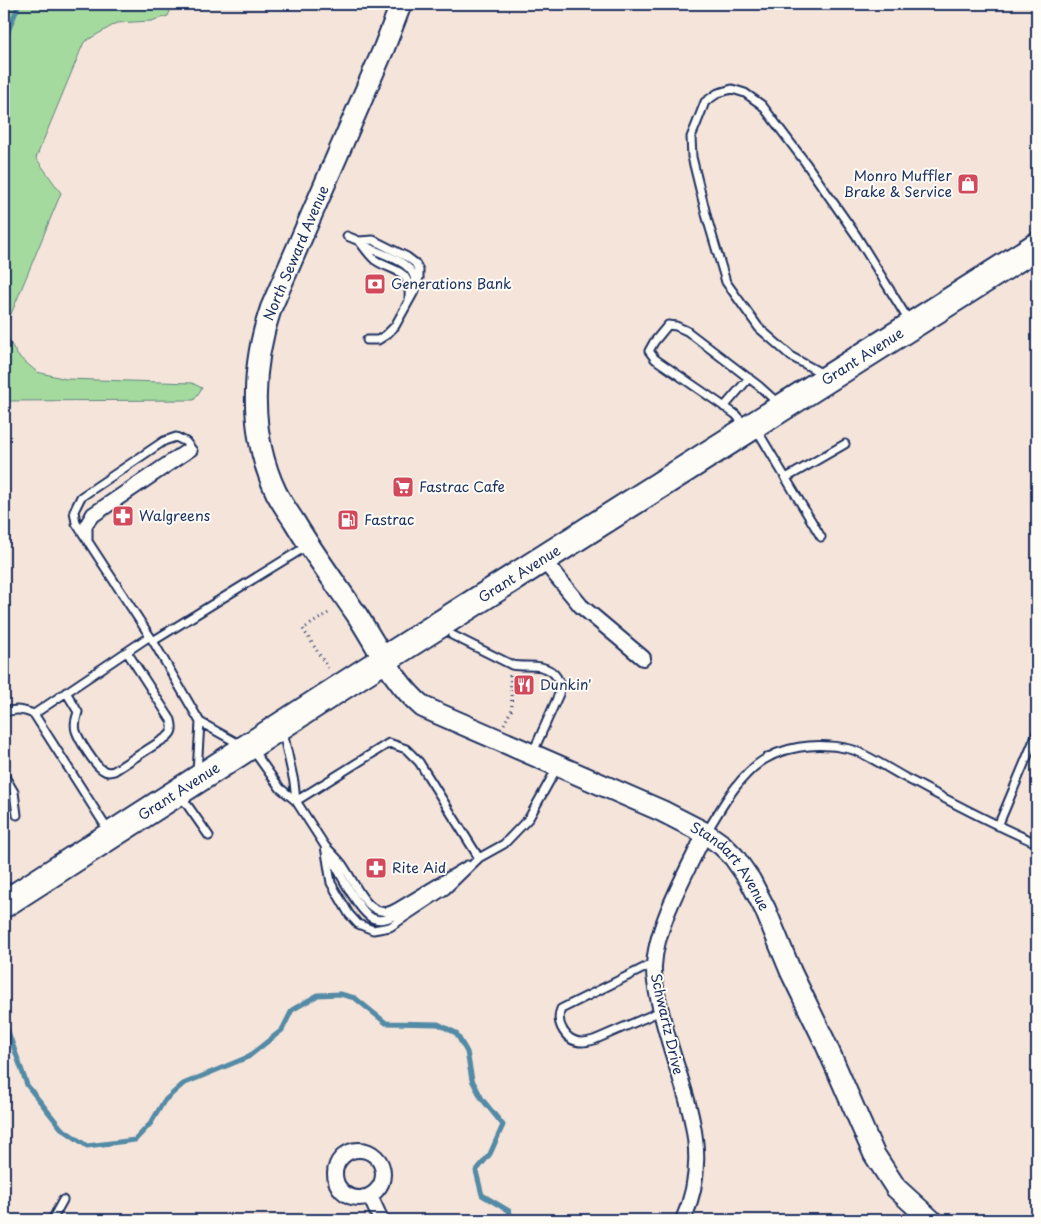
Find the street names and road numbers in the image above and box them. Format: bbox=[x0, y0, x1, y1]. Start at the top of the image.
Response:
street label: North Seward Avenue bbox=[258, 182, 334, 324]
street label: Grant Avenue bbox=[817, 322, 908, 390]
street label: Grant Avenue bbox=[474, 539, 565, 607]
street label: Grant Avenue bbox=[134, 757, 224, 825]
street label: Standart Avenue bbox=[687, 816, 775, 914]
street label: Schwartz Drive bbox=[646, 971, 689, 1077]

